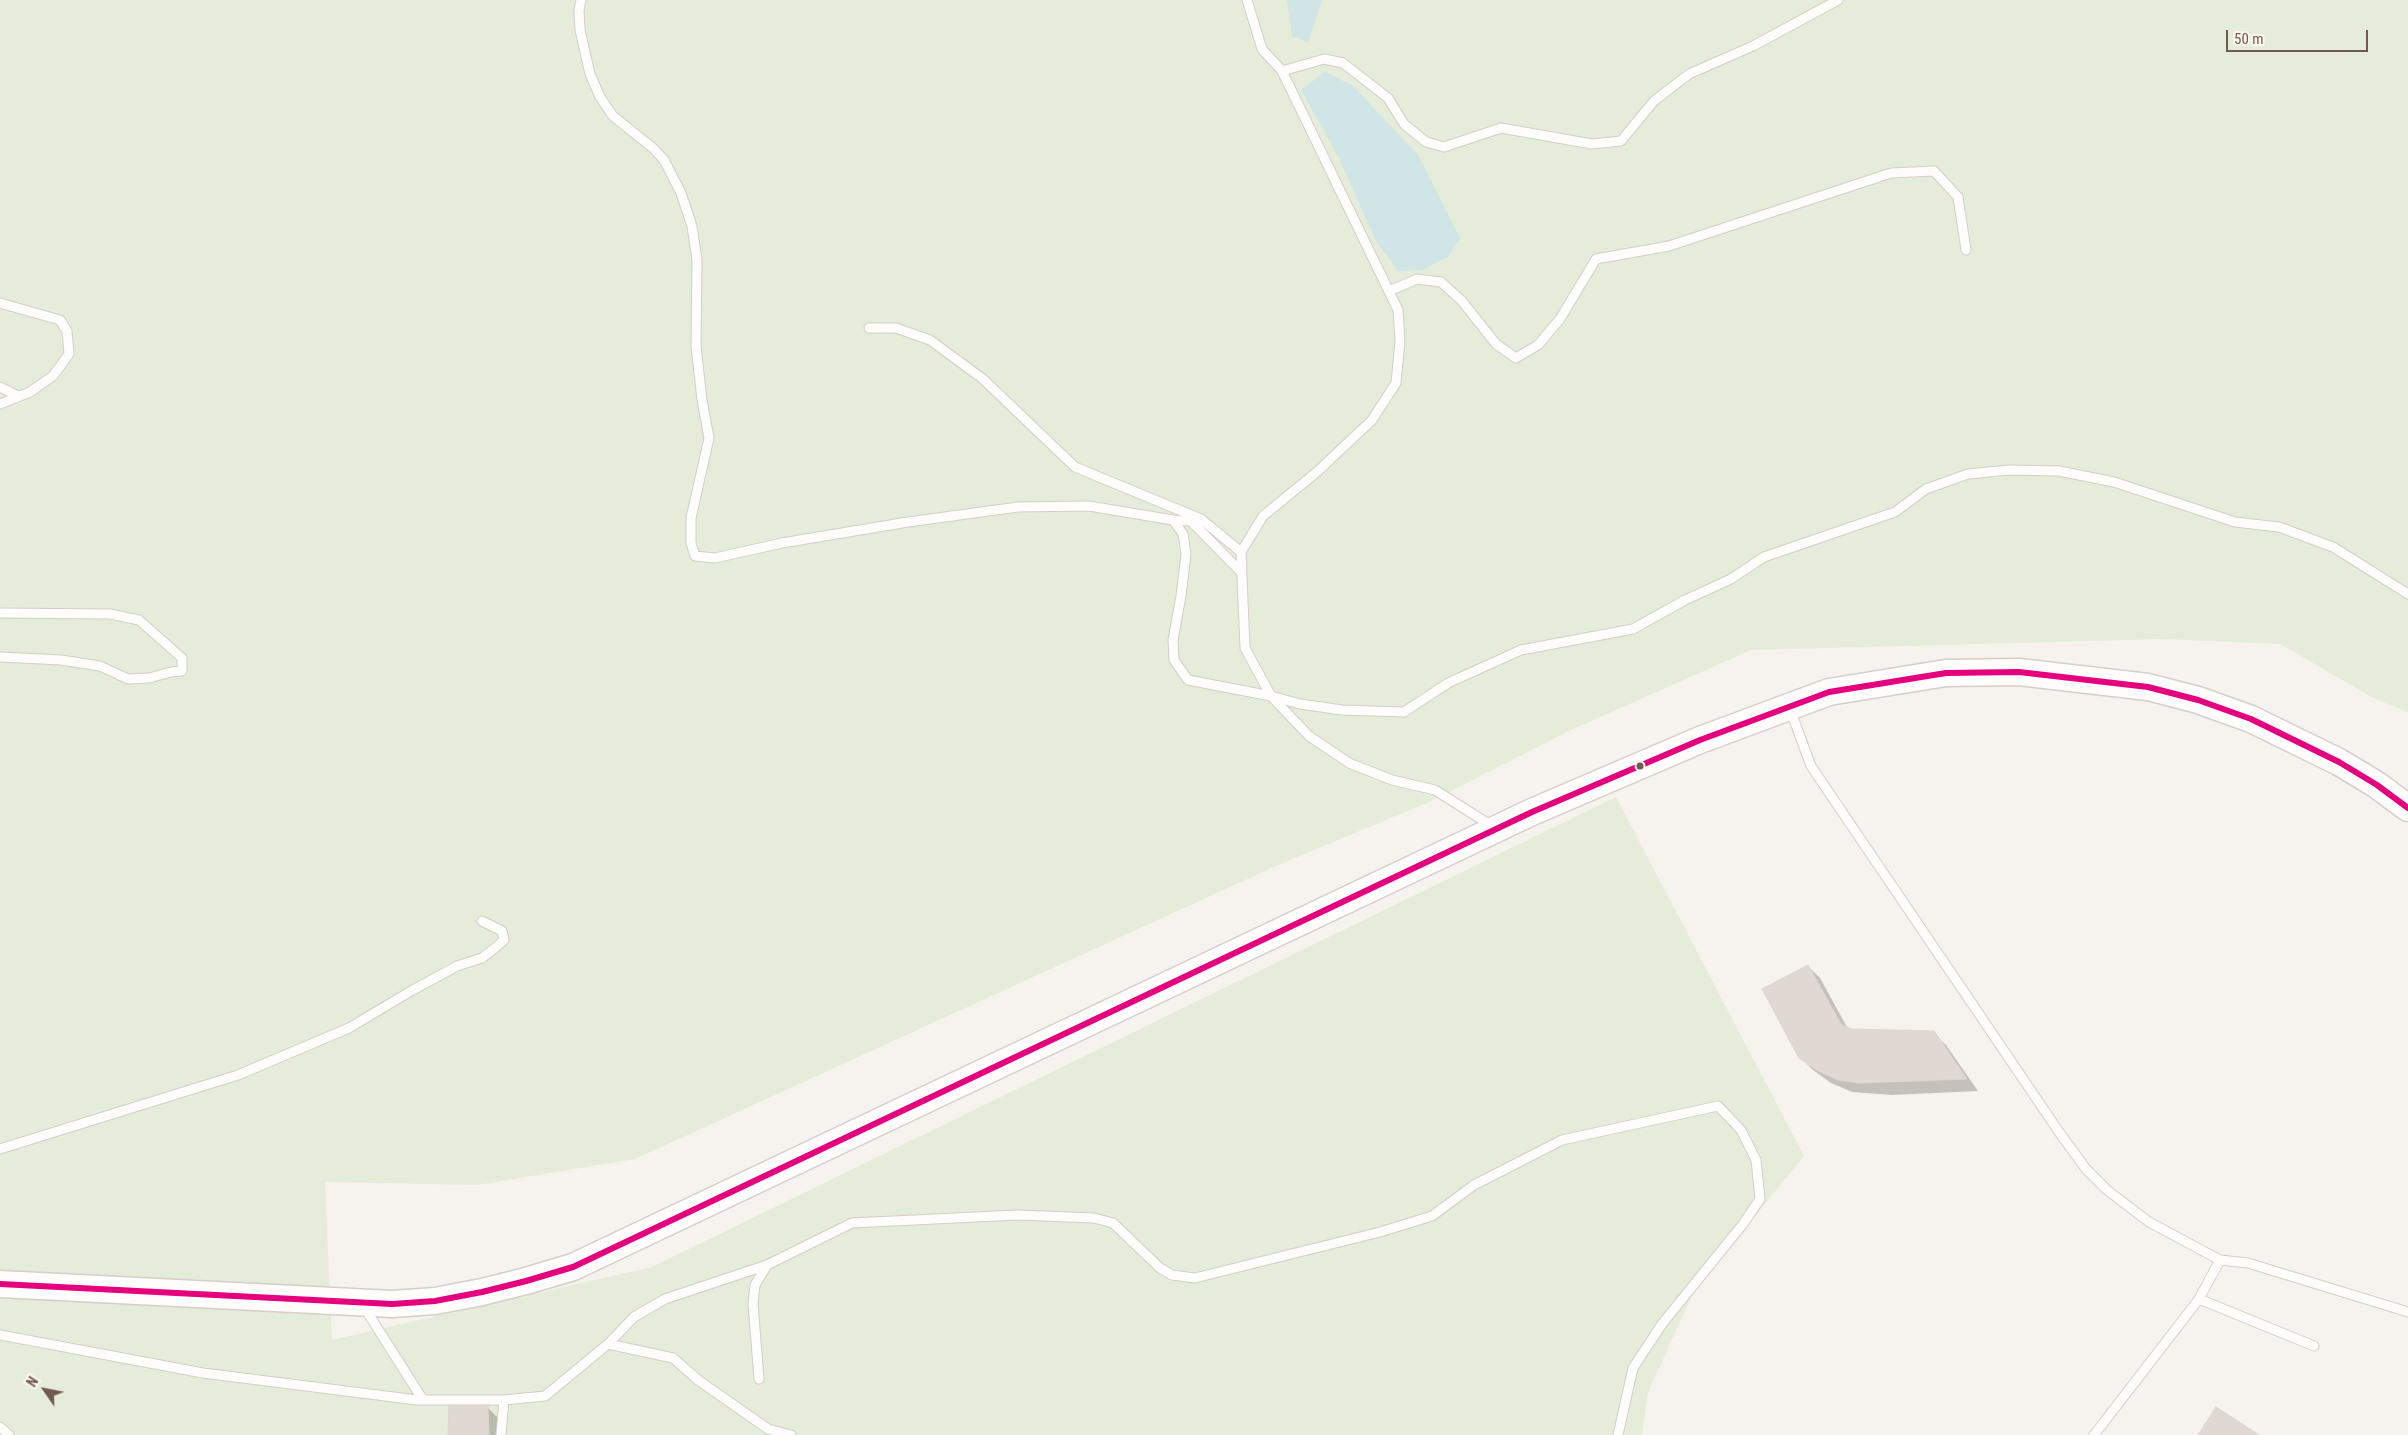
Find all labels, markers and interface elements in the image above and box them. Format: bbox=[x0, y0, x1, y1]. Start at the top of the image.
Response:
scale bar bbox=[2228, 20, 2370, 52]
text: 50 m bbox=[2234, 30, 2264, 48]
unlabelled marker bbox=[1635, 761, 1645, 771]
north arrow bbox=[20, 1365, 70, 1415]
text: N bbox=[23, 1374, 41, 1390]

